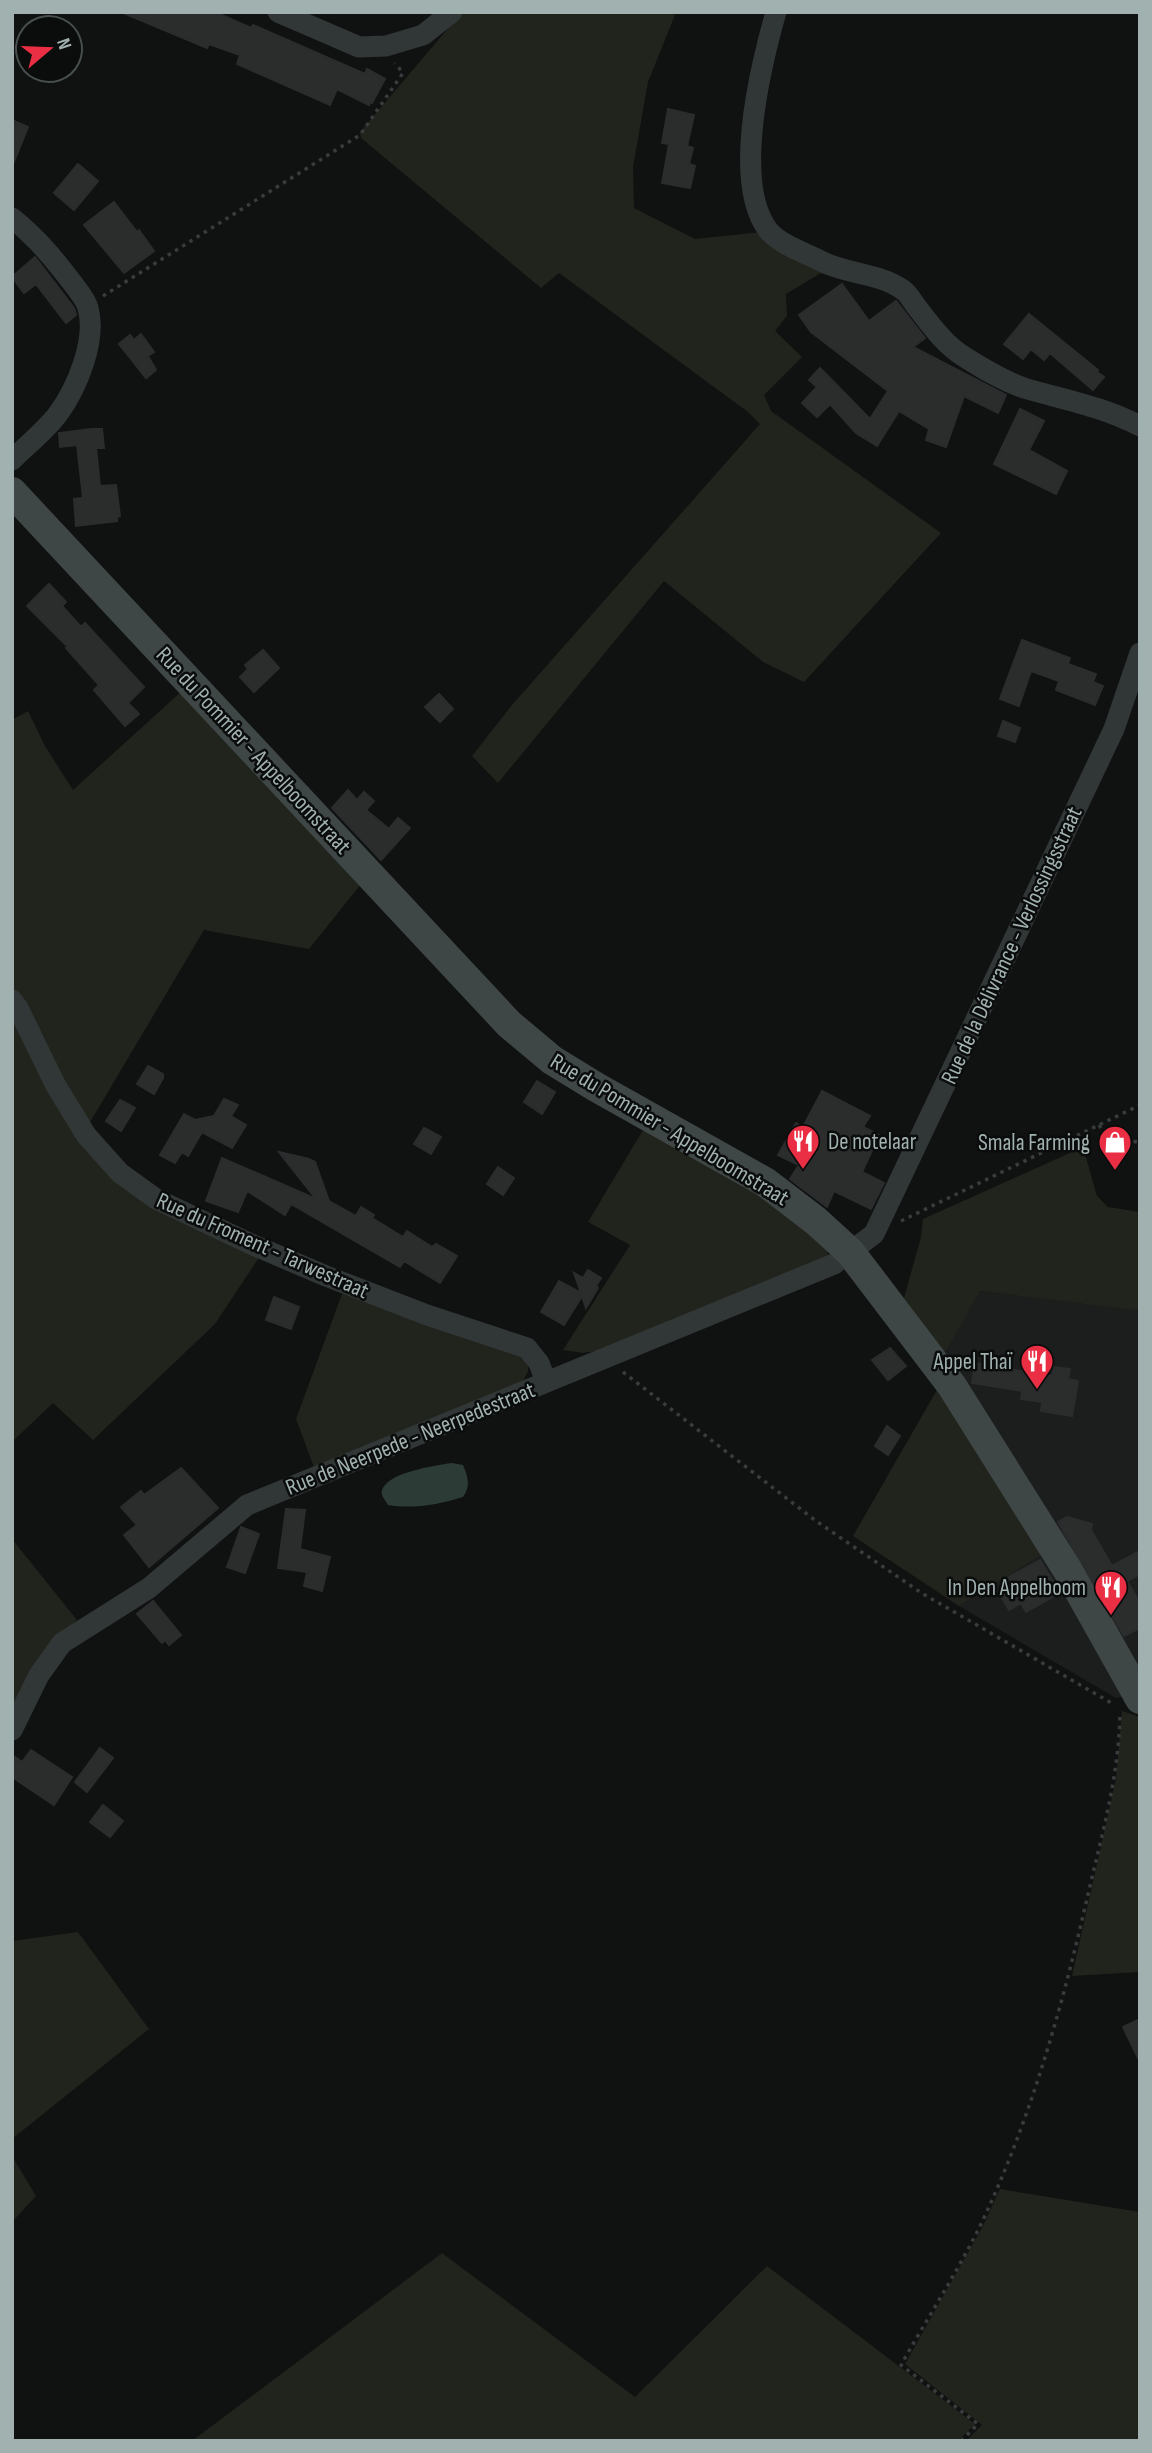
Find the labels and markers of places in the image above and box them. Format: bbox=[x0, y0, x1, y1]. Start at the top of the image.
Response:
restaurant icon: De notelaar bbox=[784, 1122, 822, 1171]
shop icon: Smala Farming bbox=[1096, 1123, 1134, 1172]
place label: De notelaar bbox=[828, 1128, 917, 1156]
place label: Smala Farming bbox=[978, 1129, 1090, 1157]
restaurant icon: Appel Thaï bbox=[1018, 1342, 1056, 1391]
place label: Appel Thaï bbox=[932, 1348, 1013, 1376]
restaurant icon: In Den Appelboom bbox=[1092, 1568, 1130, 1617]
place label: In Den Appelboom bbox=[948, 1574, 1086, 1602]

